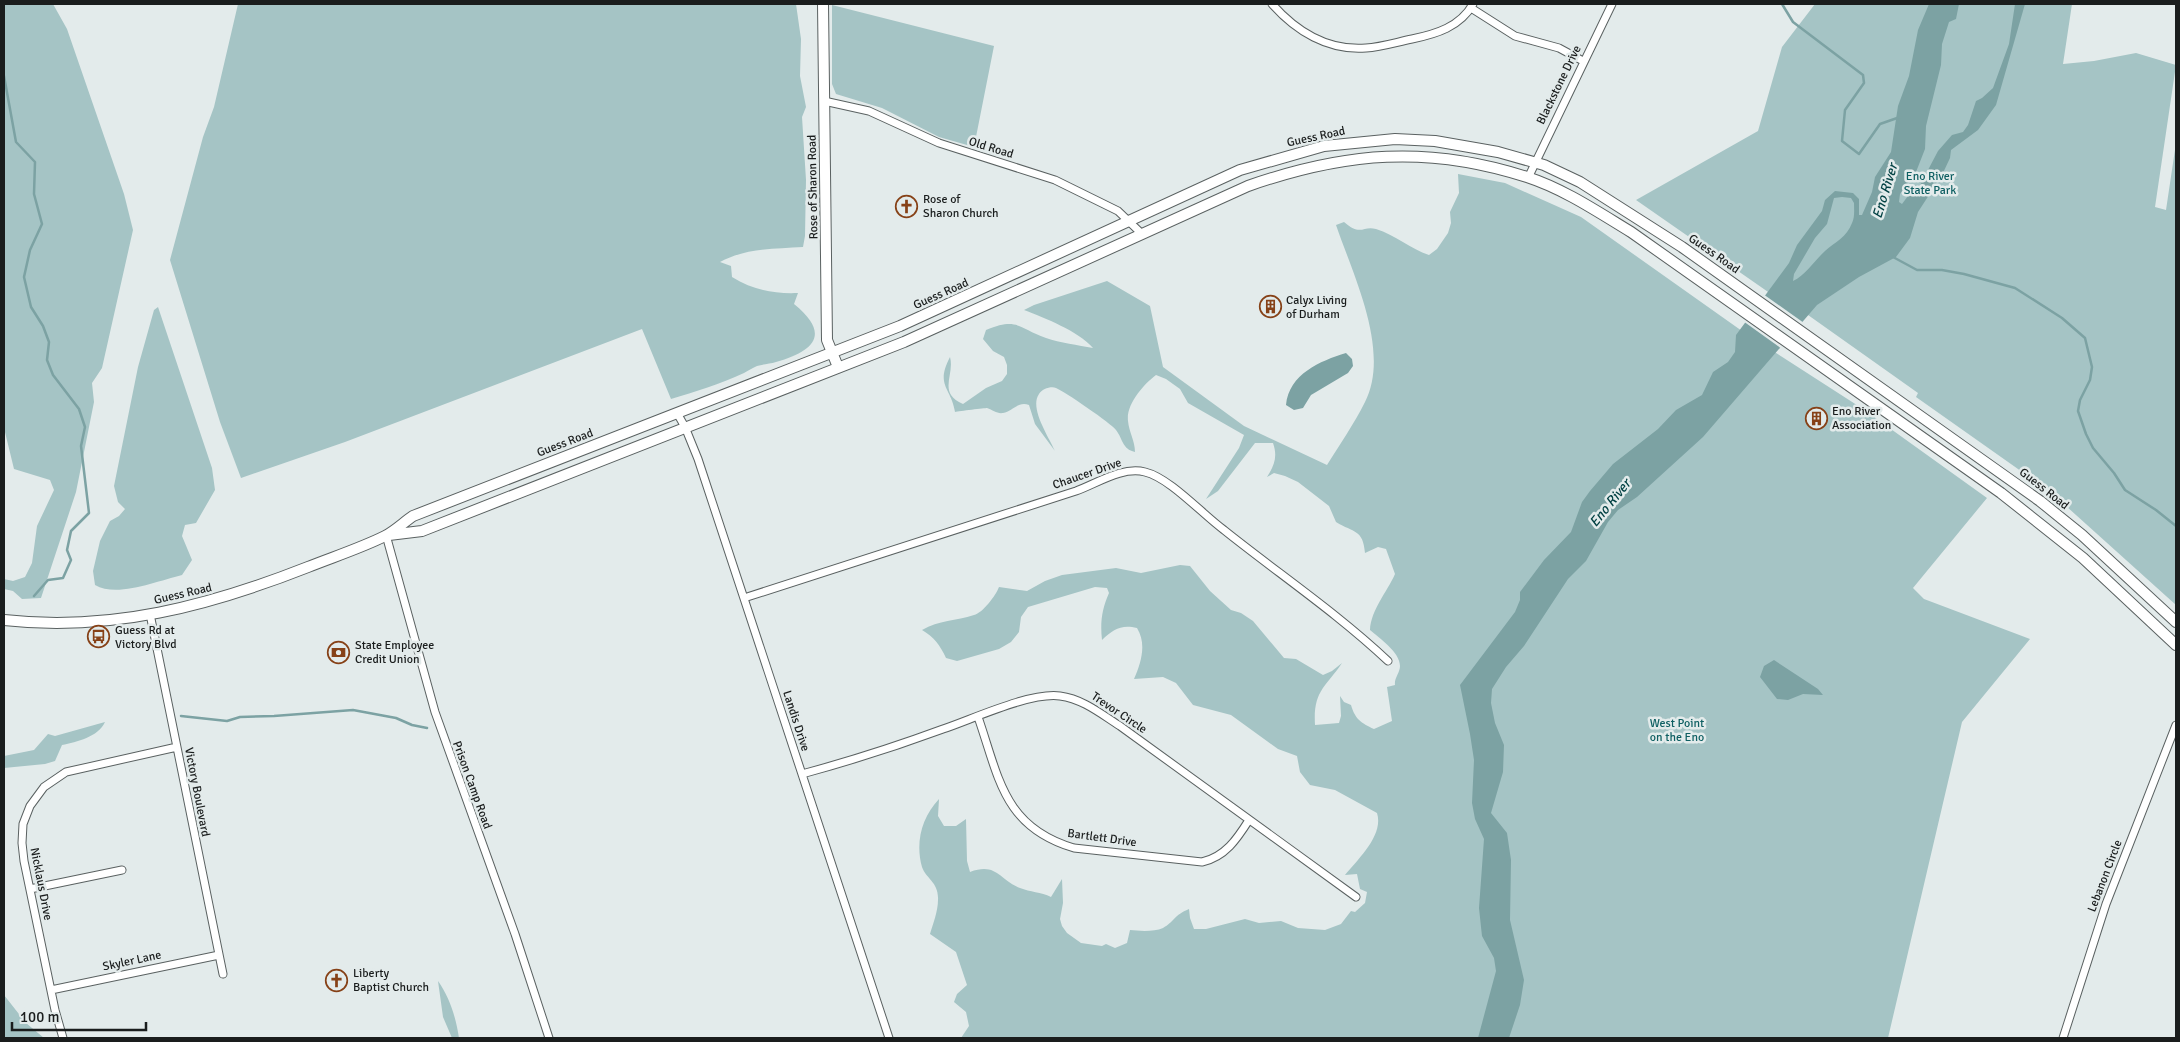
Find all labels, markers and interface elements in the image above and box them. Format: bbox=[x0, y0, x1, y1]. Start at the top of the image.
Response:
street label: Blackstone Drive bbox=[1533, 43, 1585, 127]
street label: Guess Road bbox=[1286, 124, 1346, 150]
street label: Old Road bbox=[967, 134, 1015, 162]
street label: Rose of Sharon Road bbox=[805, 135, 821, 239]
water label: Eno River bbox=[1869, 160, 1902, 220]
park label: Eno River State Park bbox=[1904, 169, 1956, 198]
place label: Rose of Sharon Church bbox=[923, 192, 999, 221]
church icon: Rose of Sharon Church bbox=[895, 194, 919, 218]
street label: Guess Road bbox=[1685, 231, 1743, 277]
street label: Guess Road bbox=[911, 275, 971, 313]
place label: Calyx Living of Durham bbox=[1286, 293, 1347, 322]
building icon: Calyx Living of Durham bbox=[1258, 295, 1282, 319]
place label: Eno River Association bbox=[1832, 404, 1891, 433]
building icon: Eno River Association bbox=[1804, 406, 1828, 430]
street label: Guess Road bbox=[535, 425, 595, 461]
street label: Chaucer Drive bbox=[1051, 455, 1123, 493]
street label: Guess Road bbox=[2016, 465, 2072, 513]
water label: Eno River bbox=[1586, 474, 1635, 530]
street label: Guess Road bbox=[153, 580, 213, 608]
place label: Guess Rd at Victory Blvd bbox=[115, 623, 177, 652]
bus stop icon: Guess Rd at Victory Blvd bbox=[87, 625, 111, 649]
place label: State Employee Credit Union bbox=[355, 638, 434, 667]
bank icon: State Employee Credit Union bbox=[327, 640, 351, 664]
street label: Landis Drive bbox=[779, 689, 813, 753]
street label: Trevor Circle bbox=[1088, 689, 1150, 737]
park label: West Point on the Eno bbox=[1650, 716, 1704, 745]
street label: Prison Camp Road bbox=[449, 739, 495, 831]
street label: Victory Boulevard bbox=[181, 746, 213, 838]
street label: Bartlett Drive bbox=[1067, 826, 1137, 850]
street label: Lebanon Circle bbox=[2084, 838, 2126, 914]
street label: Nicklaus Drive bbox=[27, 846, 55, 922]
street label: Skyler Lane bbox=[101, 947, 163, 975]
place label: Liberty Baptist Church bbox=[353, 966, 429, 995]
church icon: Liberty Baptist Church bbox=[325, 968, 349, 992]
scale bar bbox=[12, 1000, 146, 1032]
text: 100 m bbox=[20, 1008, 60, 1026]

